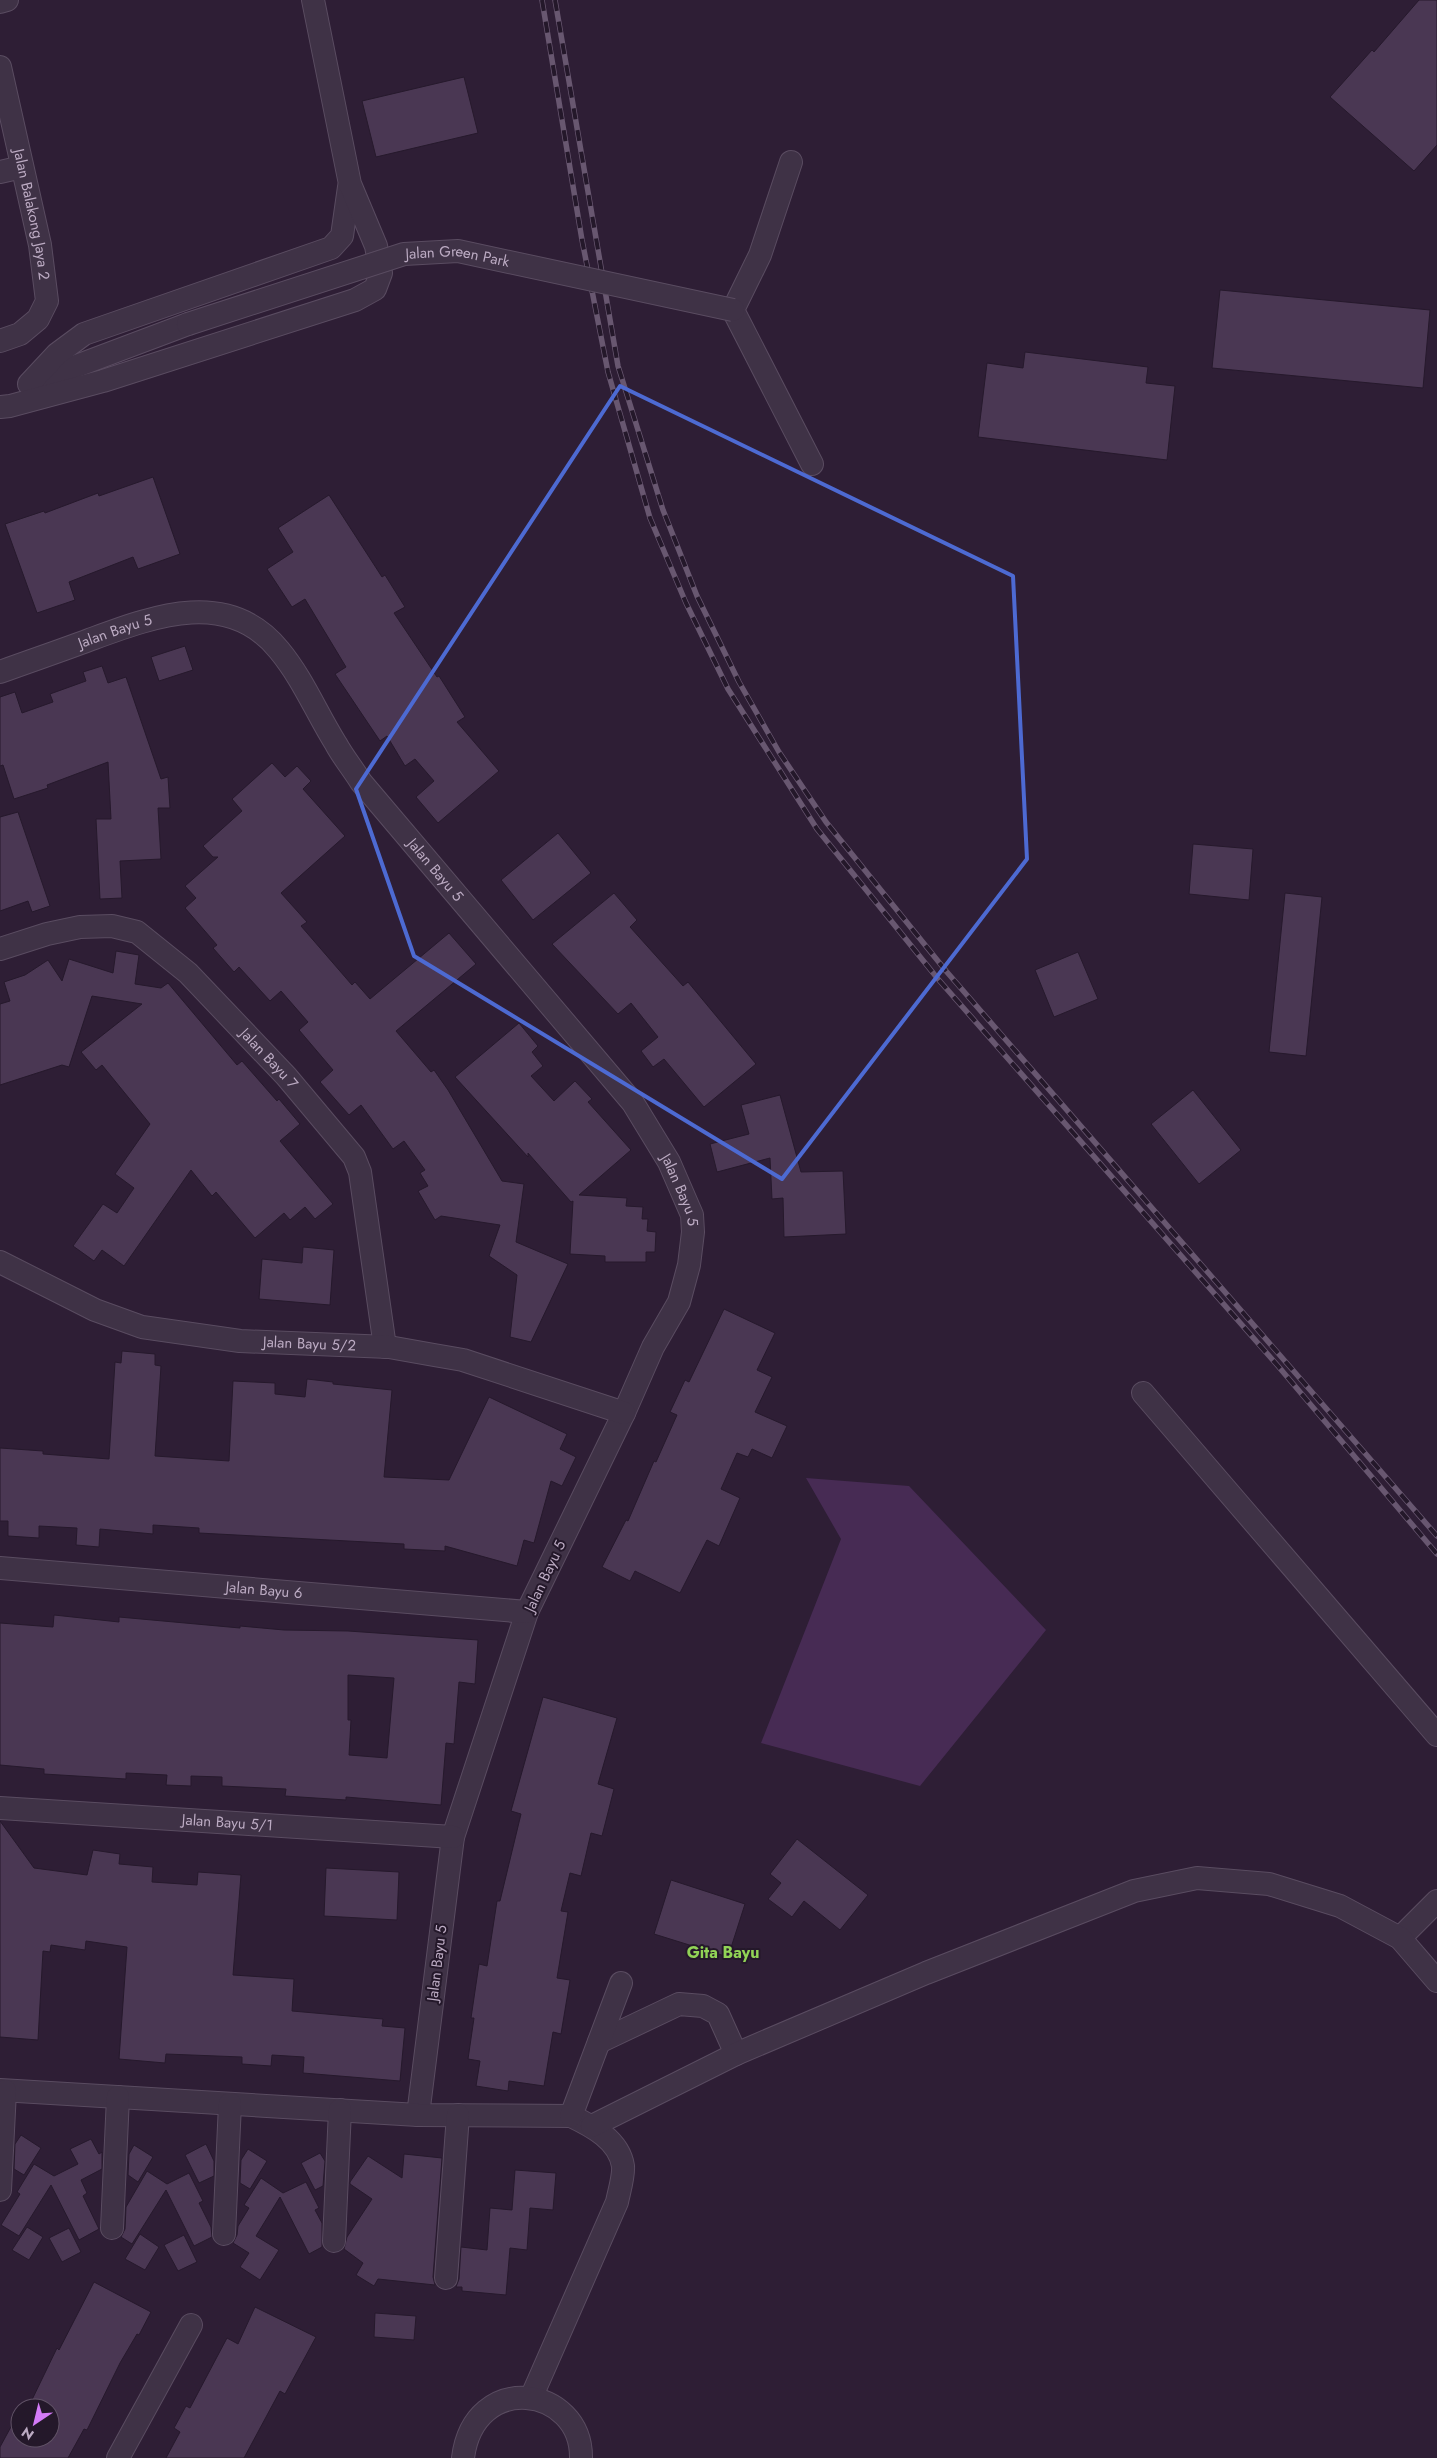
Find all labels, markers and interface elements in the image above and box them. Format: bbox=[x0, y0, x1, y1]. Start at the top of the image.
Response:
street label: Jalan Balakong Jaya 2 bbox=[7, 145, 55, 281]
street label: Jalan Green Park bbox=[403, 240, 512, 273]
street label: Jalan Bayu 5 bbox=[73, 609, 154, 655]
street label: Jalan Bayu 5 bbox=[401, 832, 469, 906]
street label: Jalan Bayu 7 bbox=[234, 1022, 303, 1094]
street label: Jalan Bayu 5 bbox=[654, 1148, 704, 1227]
street label: Jalan Bayu 5/2 bbox=[261, 1331, 357, 1357]
street label: Jalan Bayu 5 bbox=[518, 1537, 571, 1617]
street label: Jalan Bayu 6 bbox=[223, 1576, 303, 1604]
street label: Jalan Bayu 5/1 bbox=[179, 1809, 274, 1836]
street label: Jalan Bayu 5 bbox=[421, 1924, 453, 2004]
district label: Gita Bayu bbox=[687, 1941, 759, 1964]
north arrow bbox=[10, 2398, 60, 2448]
text: N bbox=[17, 2422, 38, 2445]

